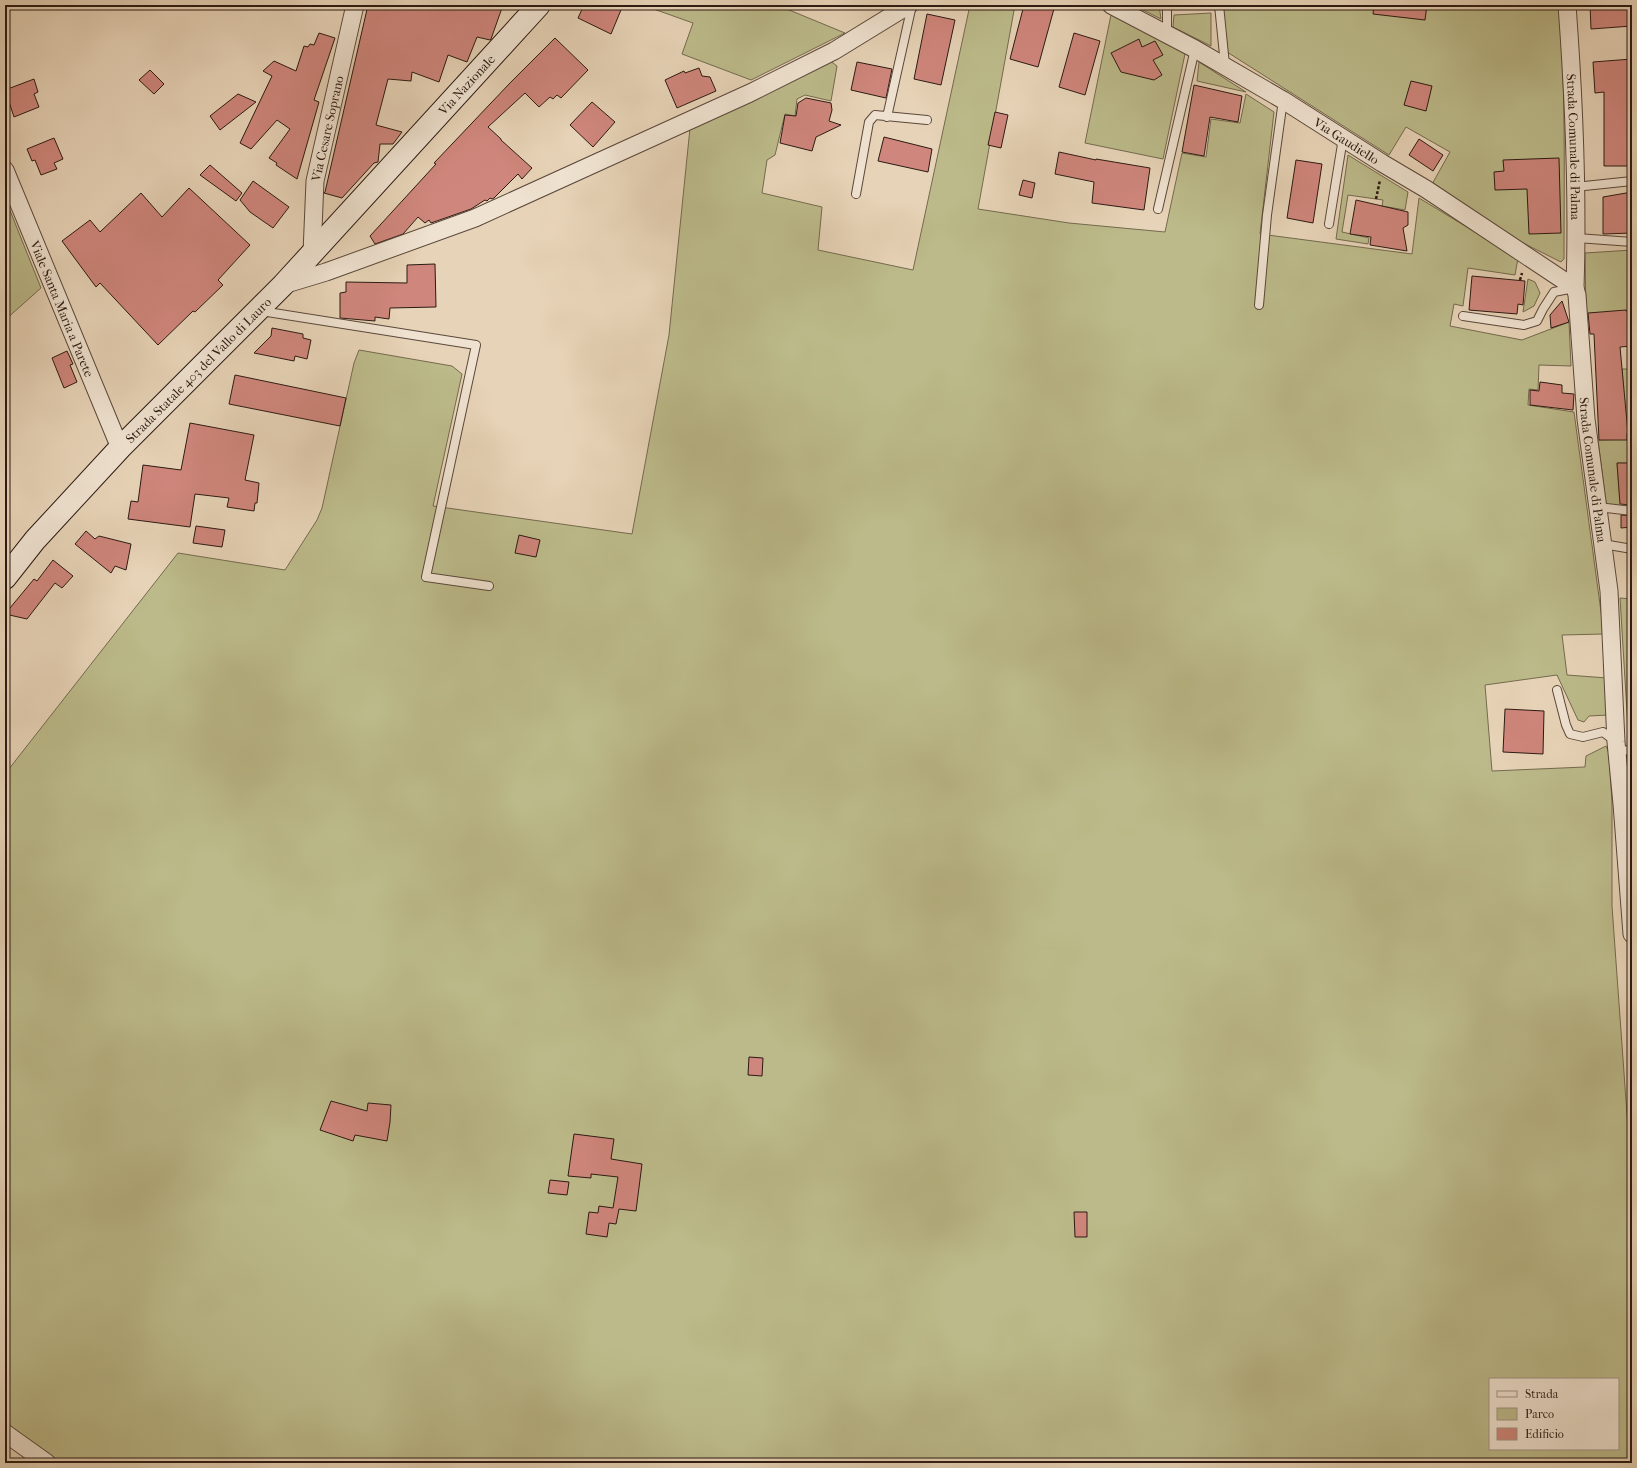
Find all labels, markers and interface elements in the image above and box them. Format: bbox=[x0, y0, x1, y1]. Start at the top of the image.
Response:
street label: Via Nazionale bbox=[435, 51, 498, 119]
street label: Strada Comunale di Palma bbox=[1564, 73, 1583, 221]
street label: Via Cesare Soprano bbox=[308, 74, 347, 184]
street label: Via Gaudiello bbox=[1310, 114, 1382, 167]
street label: Viale Santa Maria a Parete bbox=[27, 237, 97, 380]
street label: Strada Statale 403 del Vallo di Lauro bbox=[122, 294, 275, 446]
street label: Strada Comunale di Palma bbox=[1576, 397, 1610, 544]
legend bbox=[1489, 1378, 1619, 1450]
text: Strada bbox=[1525, 1387, 1559, 1401]
text: Parco bbox=[1525, 1407, 1554, 1421]
text: Edificio bbox=[1525, 1427, 1564, 1441]

